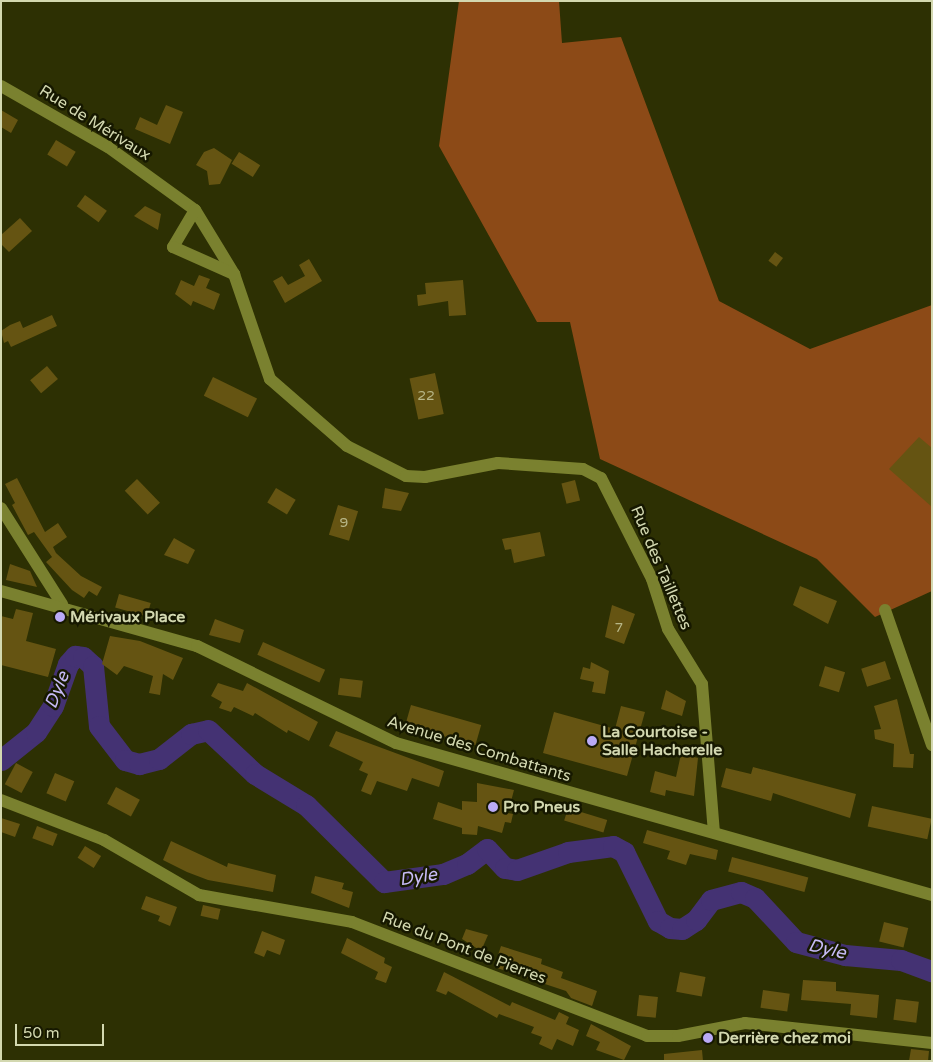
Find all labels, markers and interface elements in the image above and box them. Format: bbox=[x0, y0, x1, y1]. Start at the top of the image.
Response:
street label: Rue de Mérivaux bbox=[36, 81, 154, 165]
house number: 22 bbox=[417, 388, 435, 404]
street label: Rue des Taillettes bbox=[626, 503, 696, 633]
house number: 9 bbox=[340, 515, 348, 531]
place label: Mérivaux Place bbox=[70, 607, 185, 627]
marker: Mérivaux Place bbox=[54, 611, 66, 623]
house number: 7 bbox=[615, 620, 623, 636]
water label: Dyle bbox=[40, 668, 74, 712]
street label: Avenue des Combattants bbox=[385, 712, 573, 786]
place label: La Courtoise - Salle Hacherelle bbox=[602, 722, 722, 760]
marker: La Courtoise - Salle Hacherelle bbox=[586, 735, 598, 747]
place label: Pro Pneus bbox=[503, 797, 580, 817]
marker: Pro Pneus bbox=[487, 801, 499, 813]
water label: Dyle bbox=[398, 863, 438, 891]
street label: Rue du Pont de Pierres bbox=[379, 908, 549, 988]
water label: Dyle bbox=[806, 934, 848, 964]
scale bar bbox=[18, 1014, 106, 1046]
text: 50 m bbox=[23, 1024, 60, 1042]
place label: Derrière chez moi bbox=[718, 1028, 851, 1048]
marker: Derrière chez moi bbox=[702, 1032, 714, 1044]

